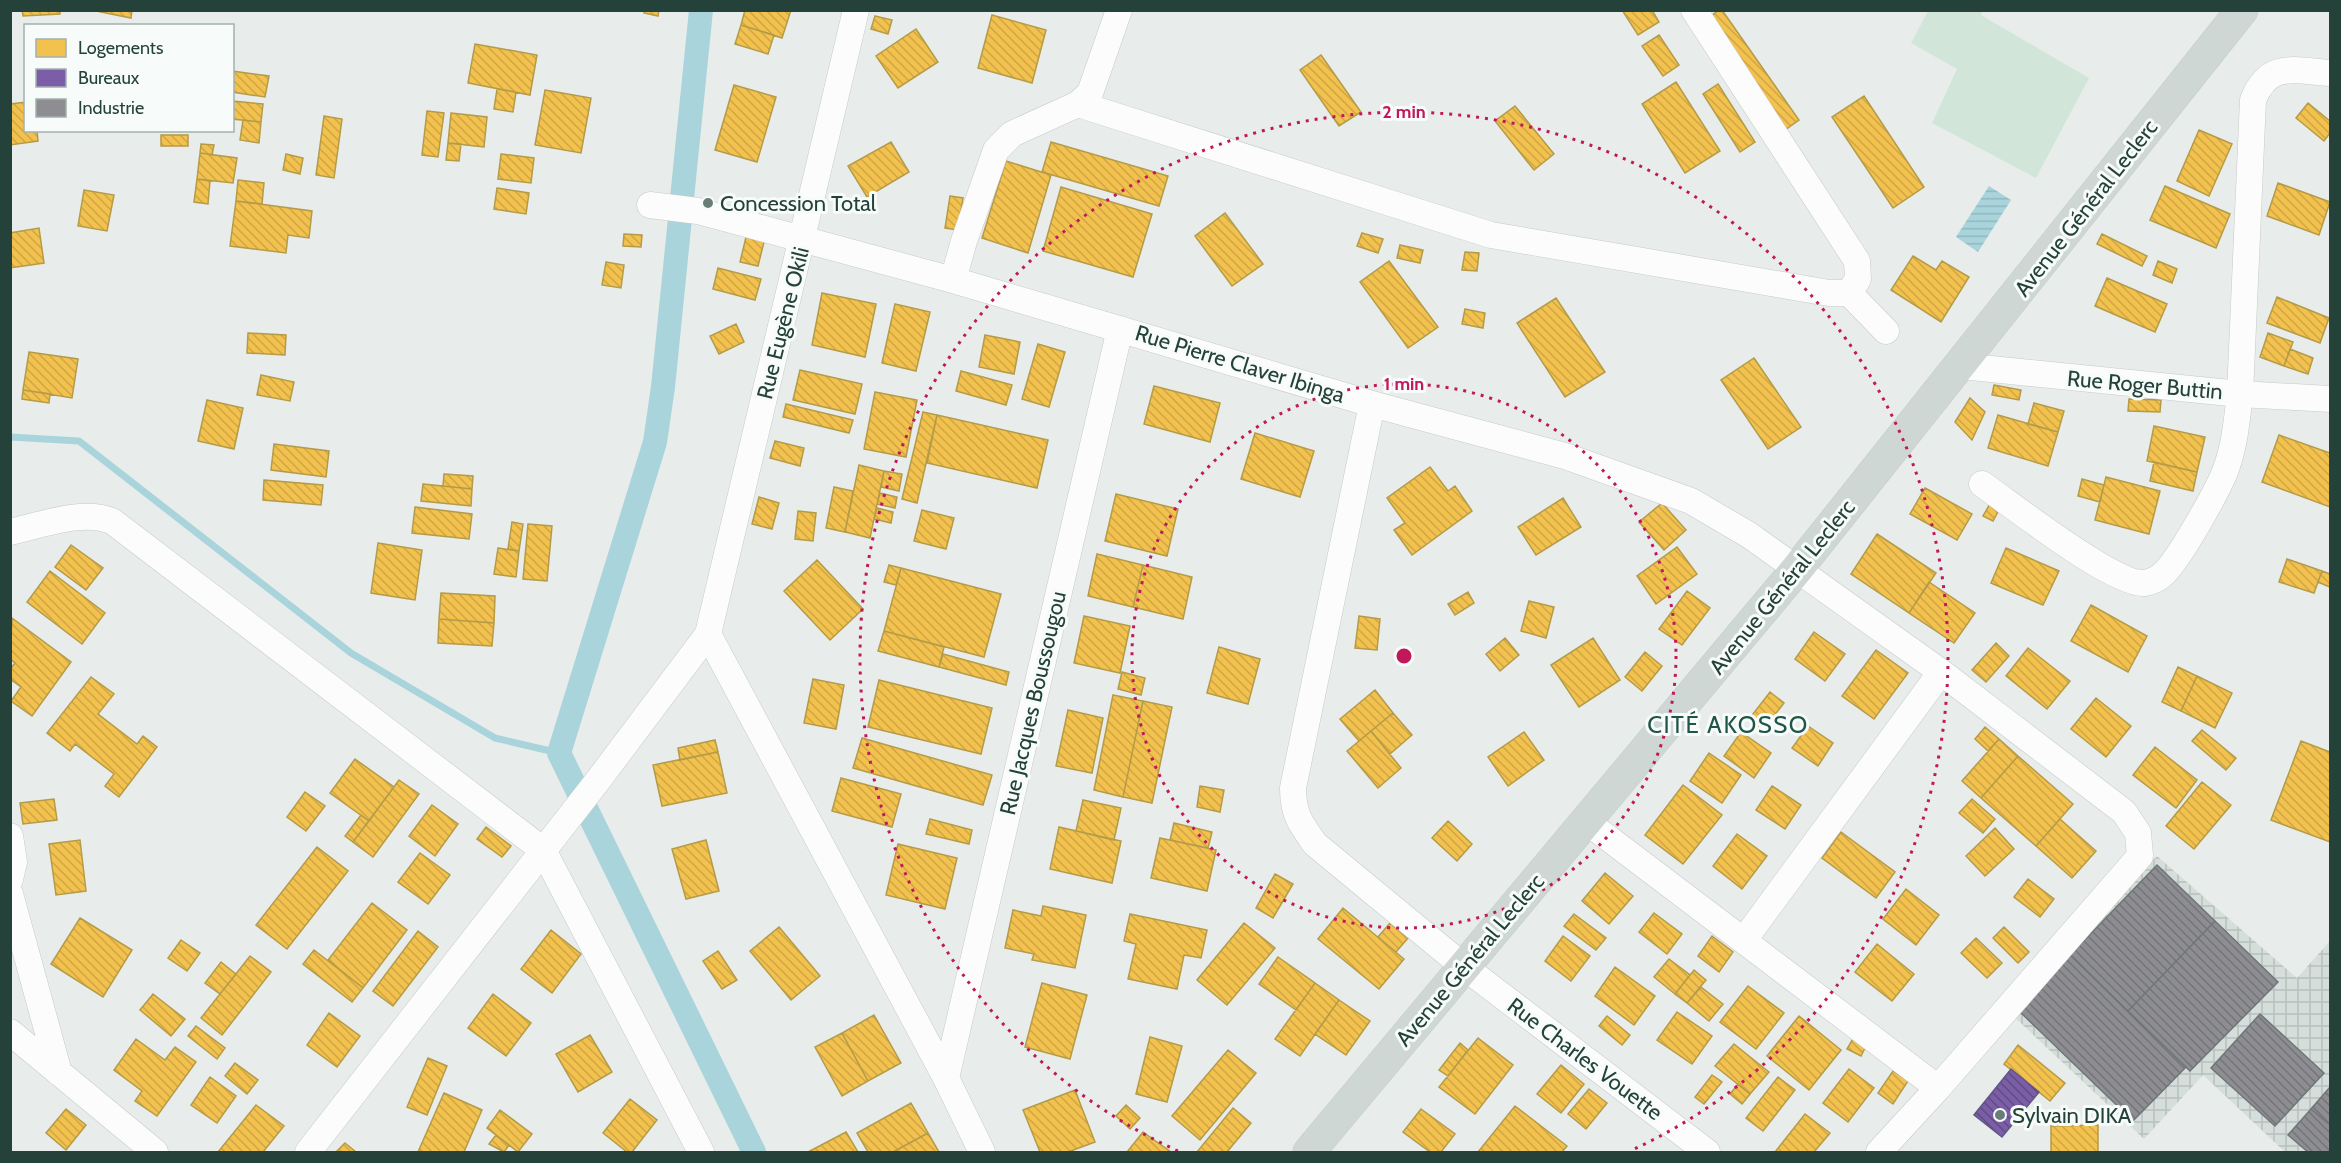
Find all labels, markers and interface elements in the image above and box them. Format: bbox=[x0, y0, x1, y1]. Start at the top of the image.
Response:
legend bbox=[24, 24, 234, 132]
text: Logements bbox=[78, 37, 163, 59]
text: Bureaux bbox=[78, 67, 140, 89]
text: Industrie bbox=[78, 97, 144, 119]
text: 2 min bbox=[1382, 101, 1426, 123]
street label: Avenue Général Leclerc bbox=[2009, 114, 2163, 302]
place label: Concession Total bbox=[720, 190, 877, 217]
marker: Concession Total bbox=[701, 196, 715, 210]
street label: Rue Eugène Okili bbox=[751, 244, 815, 402]
street label: Rue Pierre Claver Ibinga bbox=[1132, 319, 1348, 409]
street label: Rue Roger Buttin bbox=[2066, 365, 2224, 405]
text: 1 min bbox=[1384, 373, 1424, 395]
street label: Avenue Général Leclerc bbox=[1703, 494, 1861, 680]
street label: Rue Jacques Boussougou bbox=[994, 588, 1072, 818]
centre of rings bbox=[1394, 646, 1414, 666]
district label: CITÉ AKOSSO bbox=[1647, 710, 1809, 739]
street label: Avenue Général Leclerc bbox=[1390, 868, 1550, 1052]
street label: Rue Charles Vouette bbox=[1502, 992, 1668, 1126]
place label: Sylvain DIKA bbox=[2012, 1102, 2132, 1129]
marker: Sylvain DIKA bbox=[1993, 1108, 2007, 1122]

